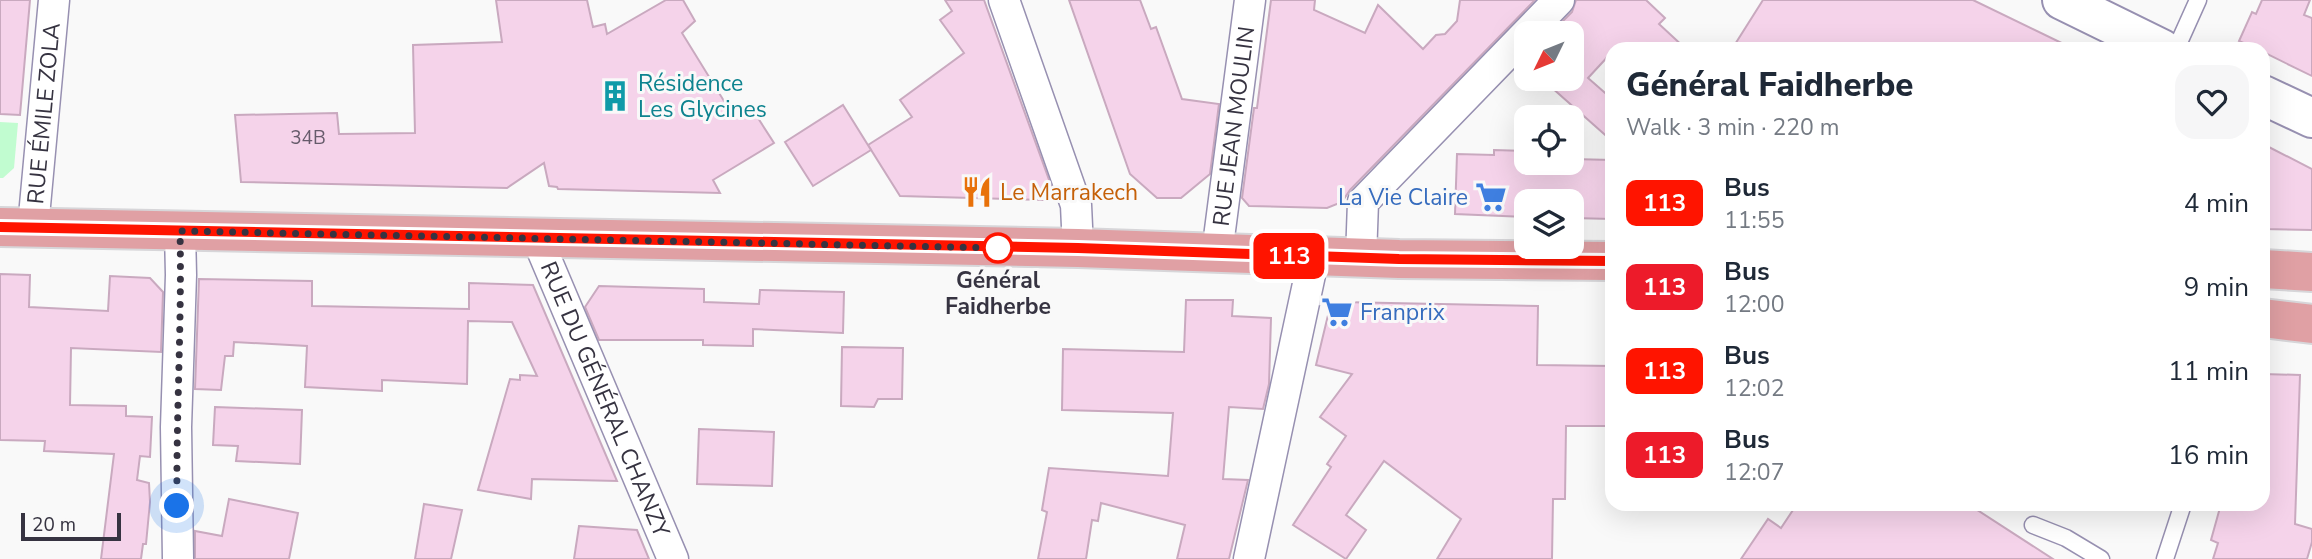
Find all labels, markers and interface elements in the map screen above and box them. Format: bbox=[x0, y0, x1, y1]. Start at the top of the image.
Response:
street label: RUE ÉMILE ZOLA bbox=[20, 21, 68, 206]
north arrow bbox=[1514, 21, 1584, 91]
map controls bbox=[1514, 21, 1584, 259]
street label: RUE JEAN MOULIN bbox=[1206, 24, 1262, 228]
text: Général Faidherbe bbox=[1626, 63, 1913, 108]
button: heart bbox=[2175, 65, 2249, 139]
place label: Résidence Les Glycines bbox=[638, 68, 767, 125]
building icon: Résidence Les Glycines bbox=[598, 79, 632, 113]
button: locate bbox=[1514, 105, 1584, 175]
text: Walk · 3 min · 220 m bbox=[1626, 112, 1839, 143]
house number: 34B bbox=[290, 125, 326, 151]
text: Bus bbox=[1724, 170, 1770, 205]
restaurant icon: Le Marrakech bbox=[960, 175, 994, 209]
place label: Le Marrakech bbox=[1000, 177, 1138, 208]
supermarket icon: La Vie Claire bbox=[1474, 180, 1508, 214]
place label: La Vie Claire bbox=[1338, 182, 1468, 213]
text: 4 min bbox=[2184, 186, 2249, 221]
text: 113 bbox=[1643, 187, 1686, 219]
button: layers bbox=[1514, 189, 1584, 259]
text: 11:55 bbox=[1724, 205, 1784, 236]
marker: Général Faidherbe bbox=[983, 233, 1013, 263]
line badge: 113 bbox=[1249, 233, 1329, 279]
text: 113 bbox=[1267, 240, 1311, 272]
text: Bus bbox=[1724, 254, 1770, 289]
street label: RUE DU GÉNÉRAL CHANZY bbox=[533, 257, 677, 542]
place label: Général Faidherbe bbox=[945, 265, 1051, 322]
text: 9 min bbox=[2184, 270, 2249, 305]
text: 113 bbox=[1643, 271, 1686, 303]
text: 12:00 bbox=[1724, 289, 1784, 320]
supermarket icon: Franprix bbox=[1320, 295, 1354, 329]
place label: Franprix bbox=[1360, 297, 1445, 328]
text: Bus bbox=[1724, 338, 1770, 373]
text: 11 min bbox=[2168, 354, 2249, 389]
text: 113 bbox=[1643, 355, 1686, 387]
text: 12:02 bbox=[1724, 373, 1784, 404]
text: Bus bbox=[1724, 422, 1770, 457]
text: 16 min bbox=[2168, 438, 2249, 473]
text: 113 bbox=[1643, 439, 1686, 471]
text: 12:07 bbox=[1724, 457, 1784, 488]
your location bbox=[159, 488, 194, 523]
scale bar bbox=[21, 510, 121, 542]
text: 20 m bbox=[32, 512, 76, 538]

